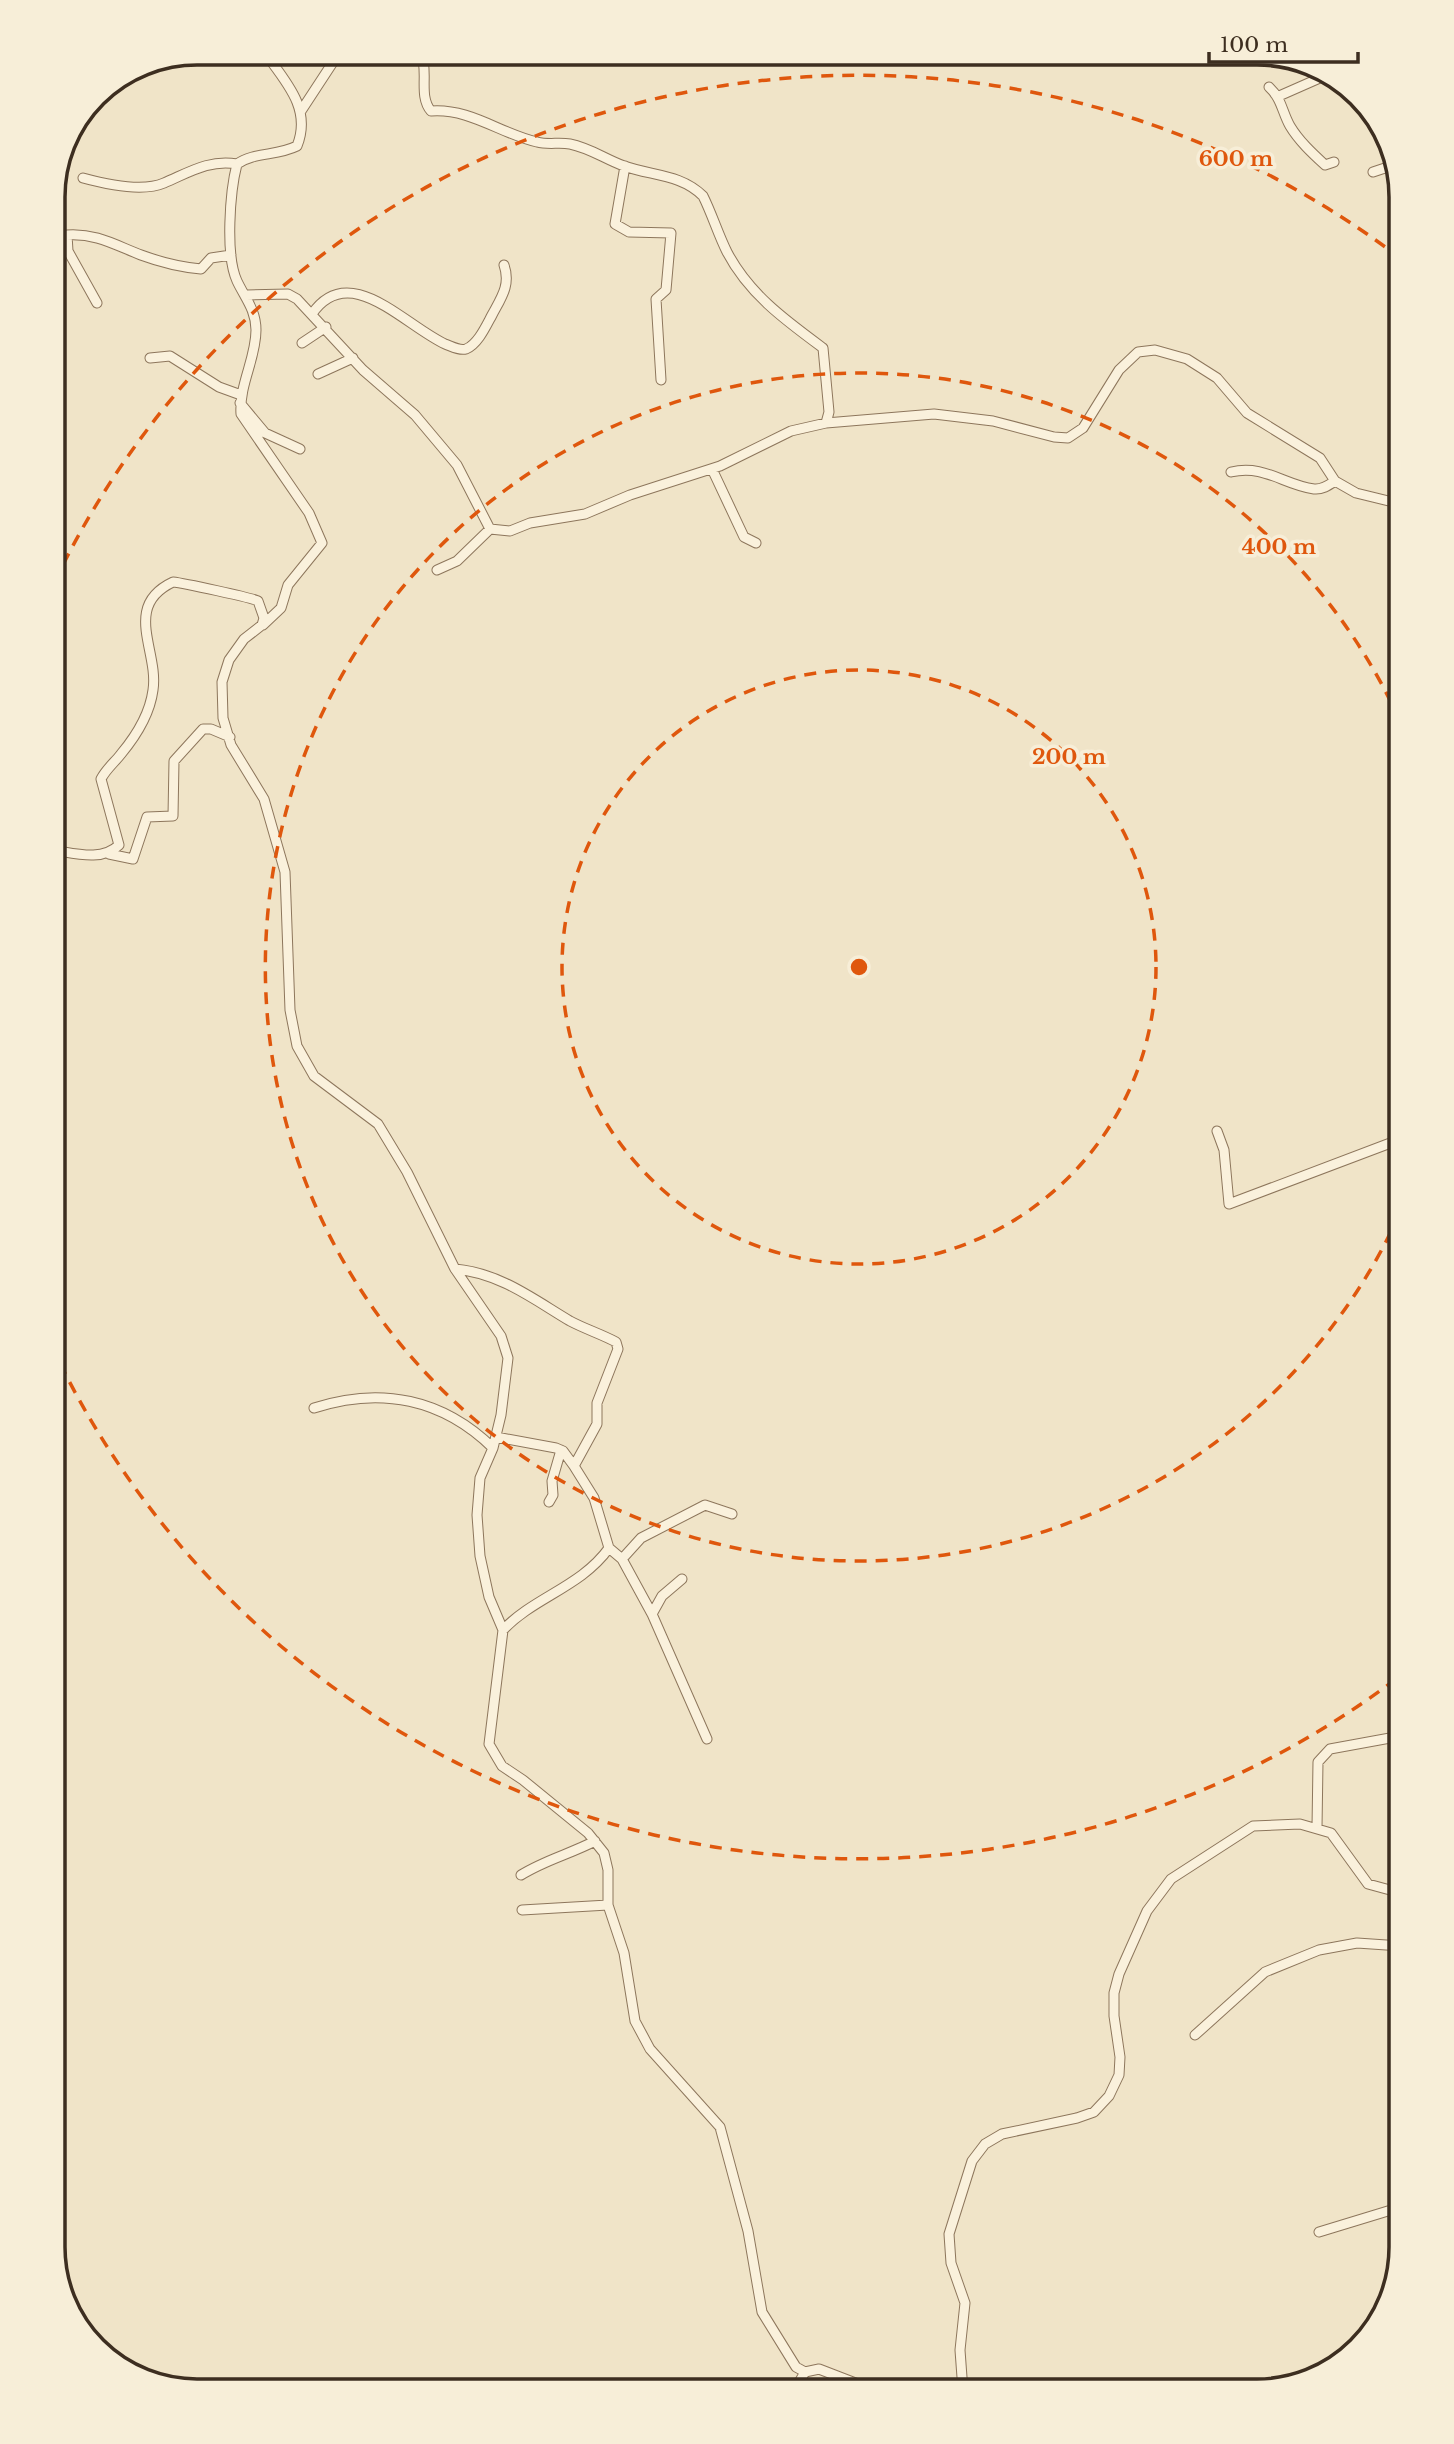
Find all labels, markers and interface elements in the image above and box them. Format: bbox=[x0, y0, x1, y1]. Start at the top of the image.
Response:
scale bar bbox=[1209, 21, 1358, 65]
text: 100 m bbox=[1220, 32, 1288, 58]
text: 600 m bbox=[1199, 146, 1273, 172]
text: 400 m bbox=[1242, 534, 1316, 560]
text: 200 m bbox=[1032, 744, 1106, 770]
centre of rings bbox=[847, 955, 871, 979]

